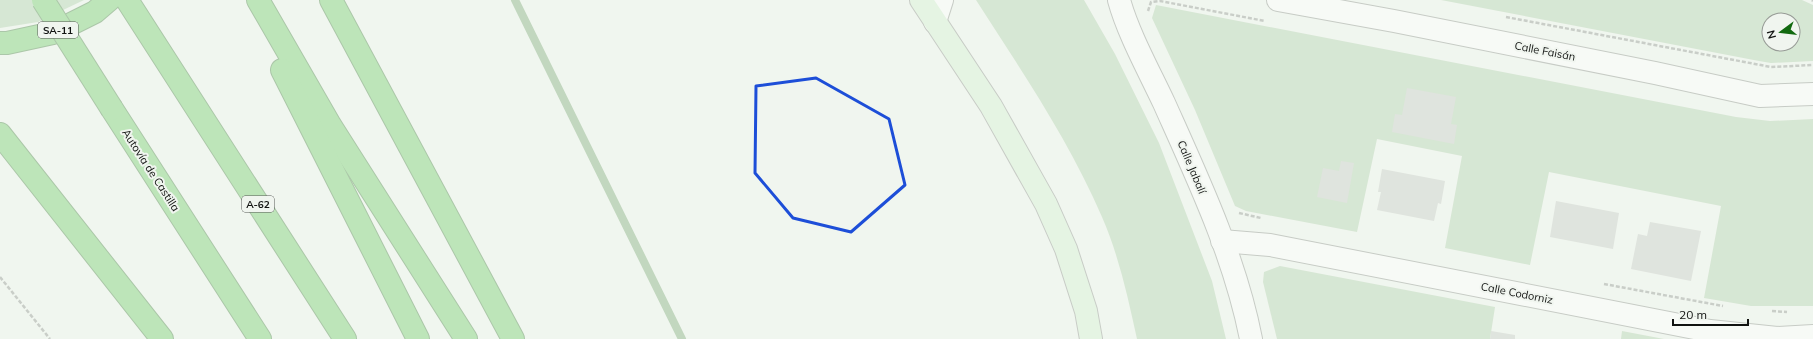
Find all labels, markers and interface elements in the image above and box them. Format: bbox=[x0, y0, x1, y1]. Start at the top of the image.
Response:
north arrow bbox=[1761, 12, 1801, 52]
road number: SA-11 bbox=[38, 22, 78, 38]
text: N bbox=[1764, 29, 1779, 40]
street label: Calle Faisán bbox=[1513, 38, 1577, 64]
street label: Autovía de Castilla bbox=[119, 126, 183, 214]
street label: Calle Jabalí bbox=[1174, 138, 1210, 197]
road number: A-62 bbox=[242, 196, 274, 212]
street label: Calle Codorniz bbox=[1480, 279, 1554, 307]
scale bar bbox=[1673, 301, 1748, 327]
text: 20 m bbox=[1679, 307, 1707, 322]

